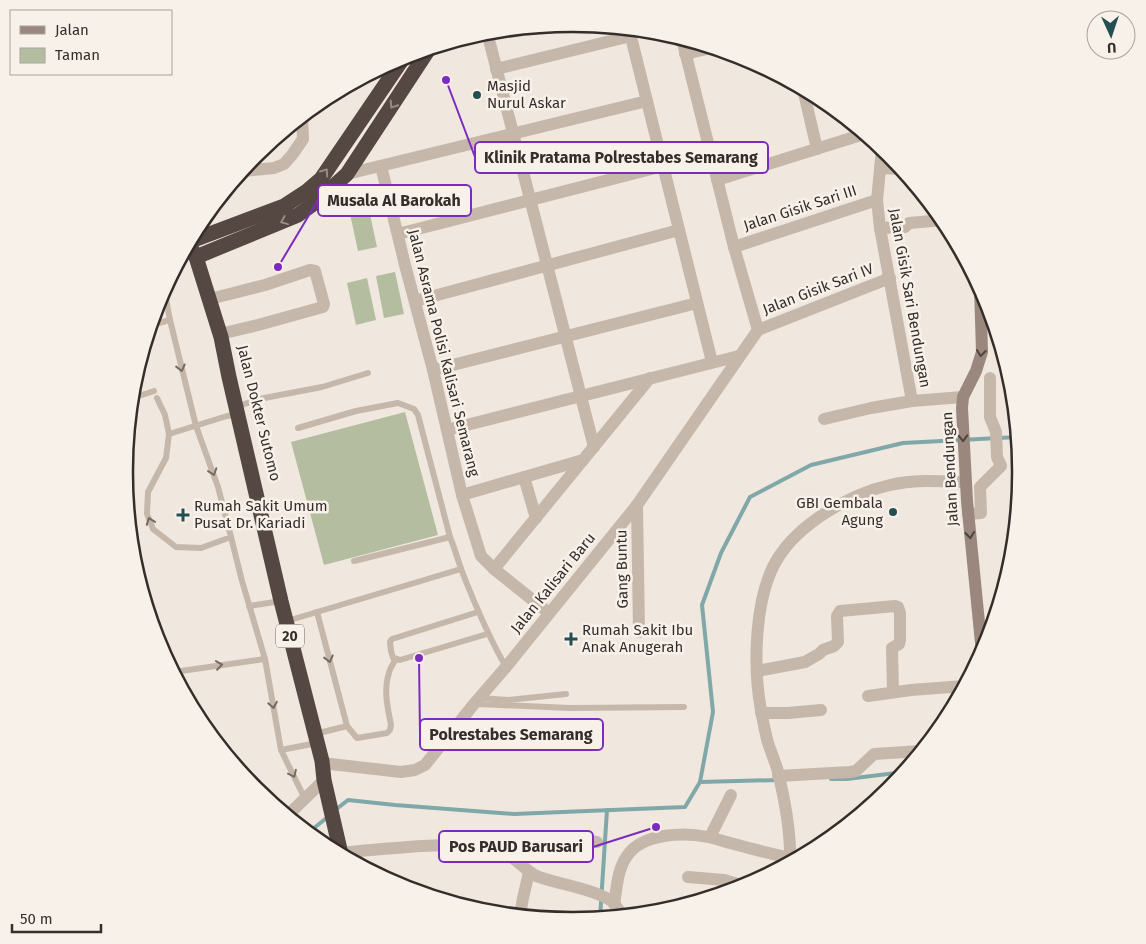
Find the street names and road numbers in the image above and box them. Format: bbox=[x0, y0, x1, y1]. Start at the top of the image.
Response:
street label: Jalan Gisik Sari III bbox=[741, 181, 859, 235]
street label: Jalan Gisik Sari Bendungan bbox=[885, 207, 935, 389]
street label: Jalan Asrama Polisi Kalisari Semarang bbox=[404, 227, 484, 479]
street label: Jalan Gisik Sari IV bbox=[760, 259, 877, 318]
street label: Jalan Dokter Sutomo bbox=[233, 343, 285, 483]
street label: Jalan Bendungan bbox=[938, 411, 962, 527]
street label: Jalan Kalisari Baru bbox=[507, 529, 599, 637]
street label: Gang Buntu bbox=[612, 529, 632, 609]
road number: 20 bbox=[276, 624, 304, 648]

